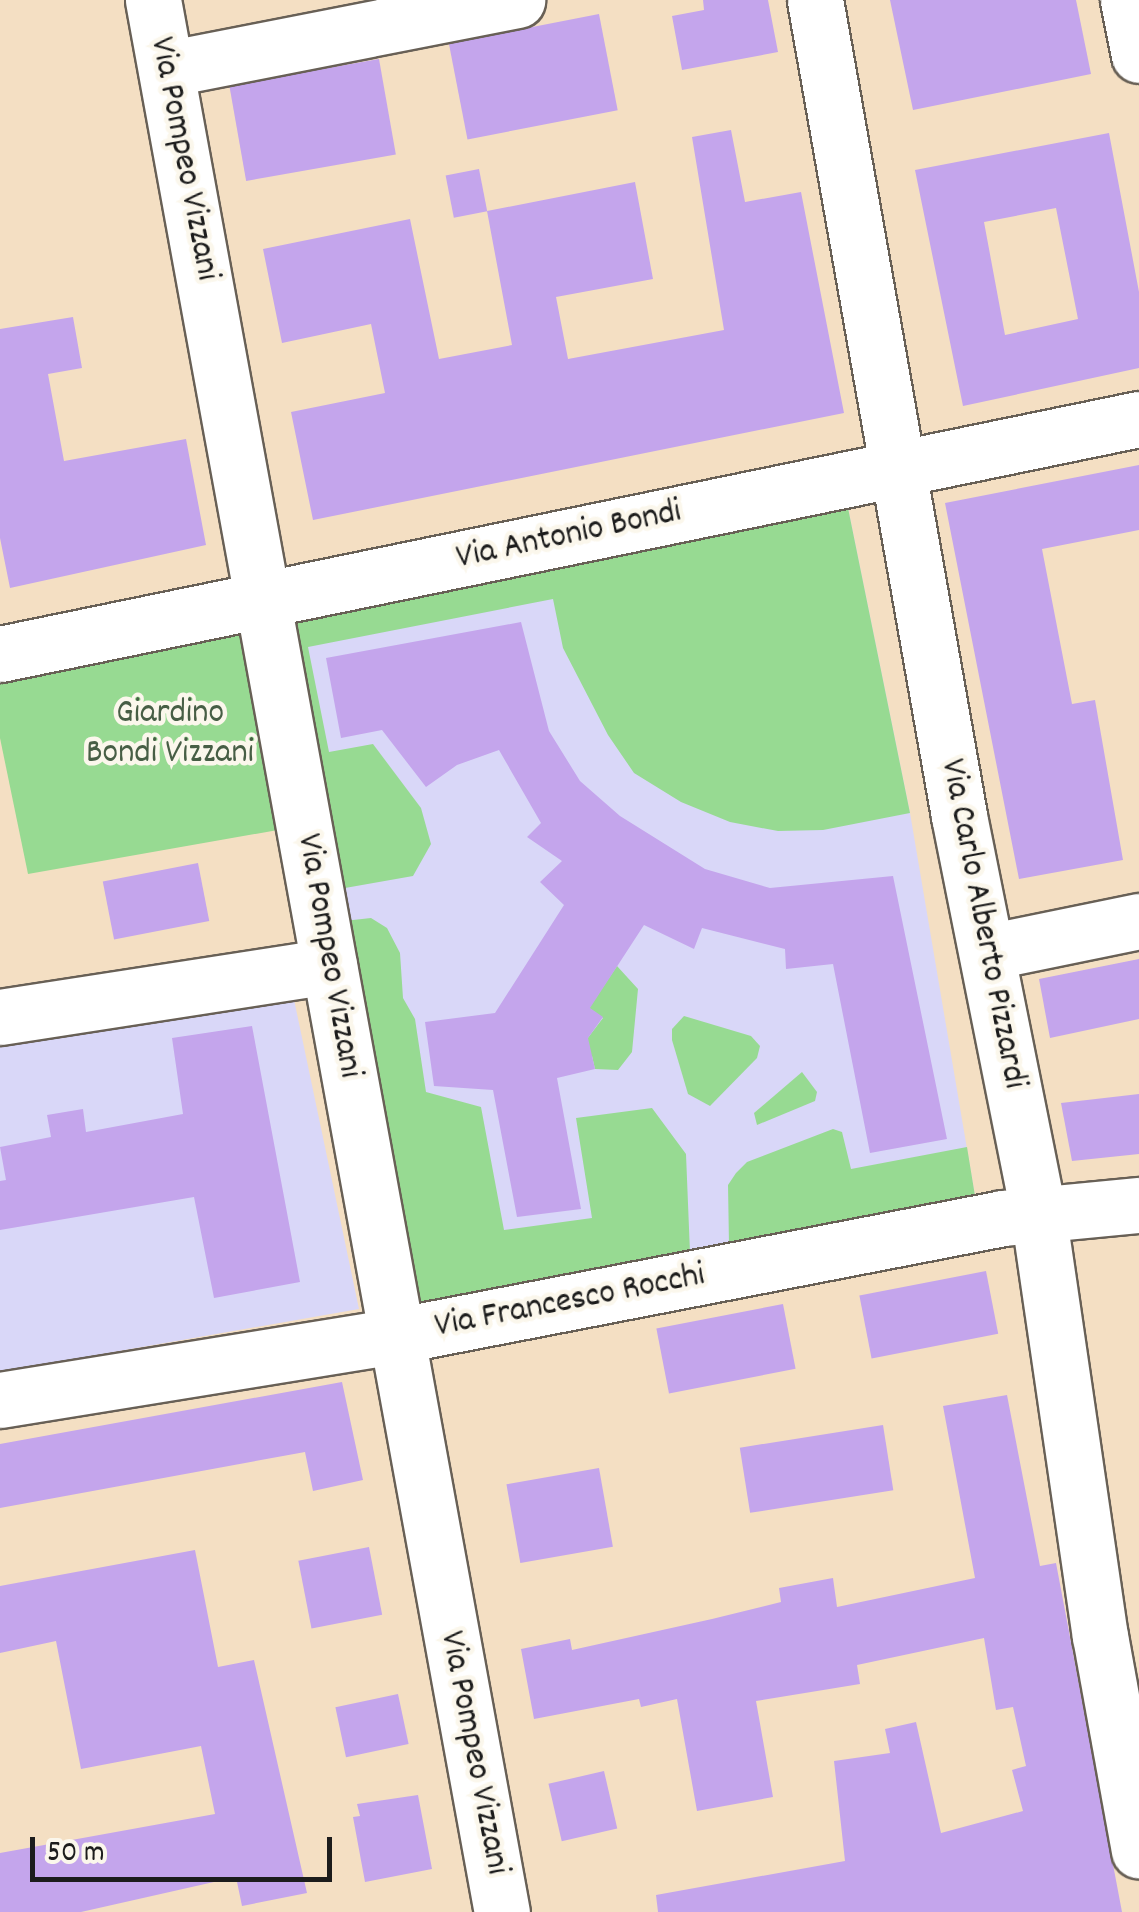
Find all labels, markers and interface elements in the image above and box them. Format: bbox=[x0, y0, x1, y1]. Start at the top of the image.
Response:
street label: Via Pompeo Vizzani bbox=[139, 34, 227, 284]
street label: Via Antonio Bondi bbox=[453, 492, 685, 580]
park label: Giardino Bondi Vizzani bbox=[86, 693, 254, 775]
street label: Via Carlo Alberto Pizzardi bbox=[929, 756, 1035, 1092]
street label: Via Pompeo Vizzani bbox=[286, 831, 370, 1081]
street label: Via Francesco Rocchi bbox=[432, 1255, 708, 1349]
street label: Via Pompeo Vizzani bbox=[429, 1628, 517, 1878]
scale bar bbox=[35, 1817, 338, 1879]
text: 50 m bbox=[47, 1833, 105, 1876]

